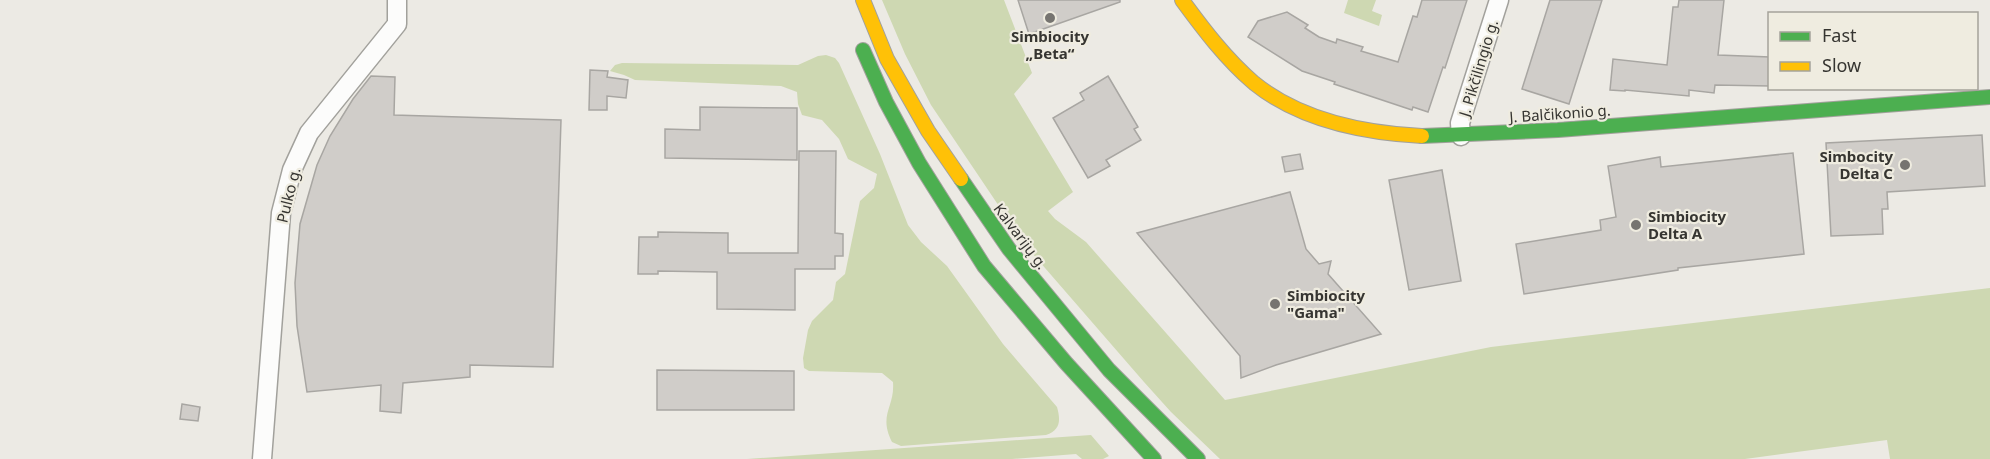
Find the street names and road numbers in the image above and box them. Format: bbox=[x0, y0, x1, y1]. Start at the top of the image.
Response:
street label: J. Pikčilingio g. bbox=[1453, 17, 1502, 121]
street label: J. Balčikonio g. bbox=[1507, 99, 1611, 127]
street label: Pulko g. bbox=[271, 165, 305, 225]
street label: Kalvarijų g. bbox=[990, 199, 1052, 273]

